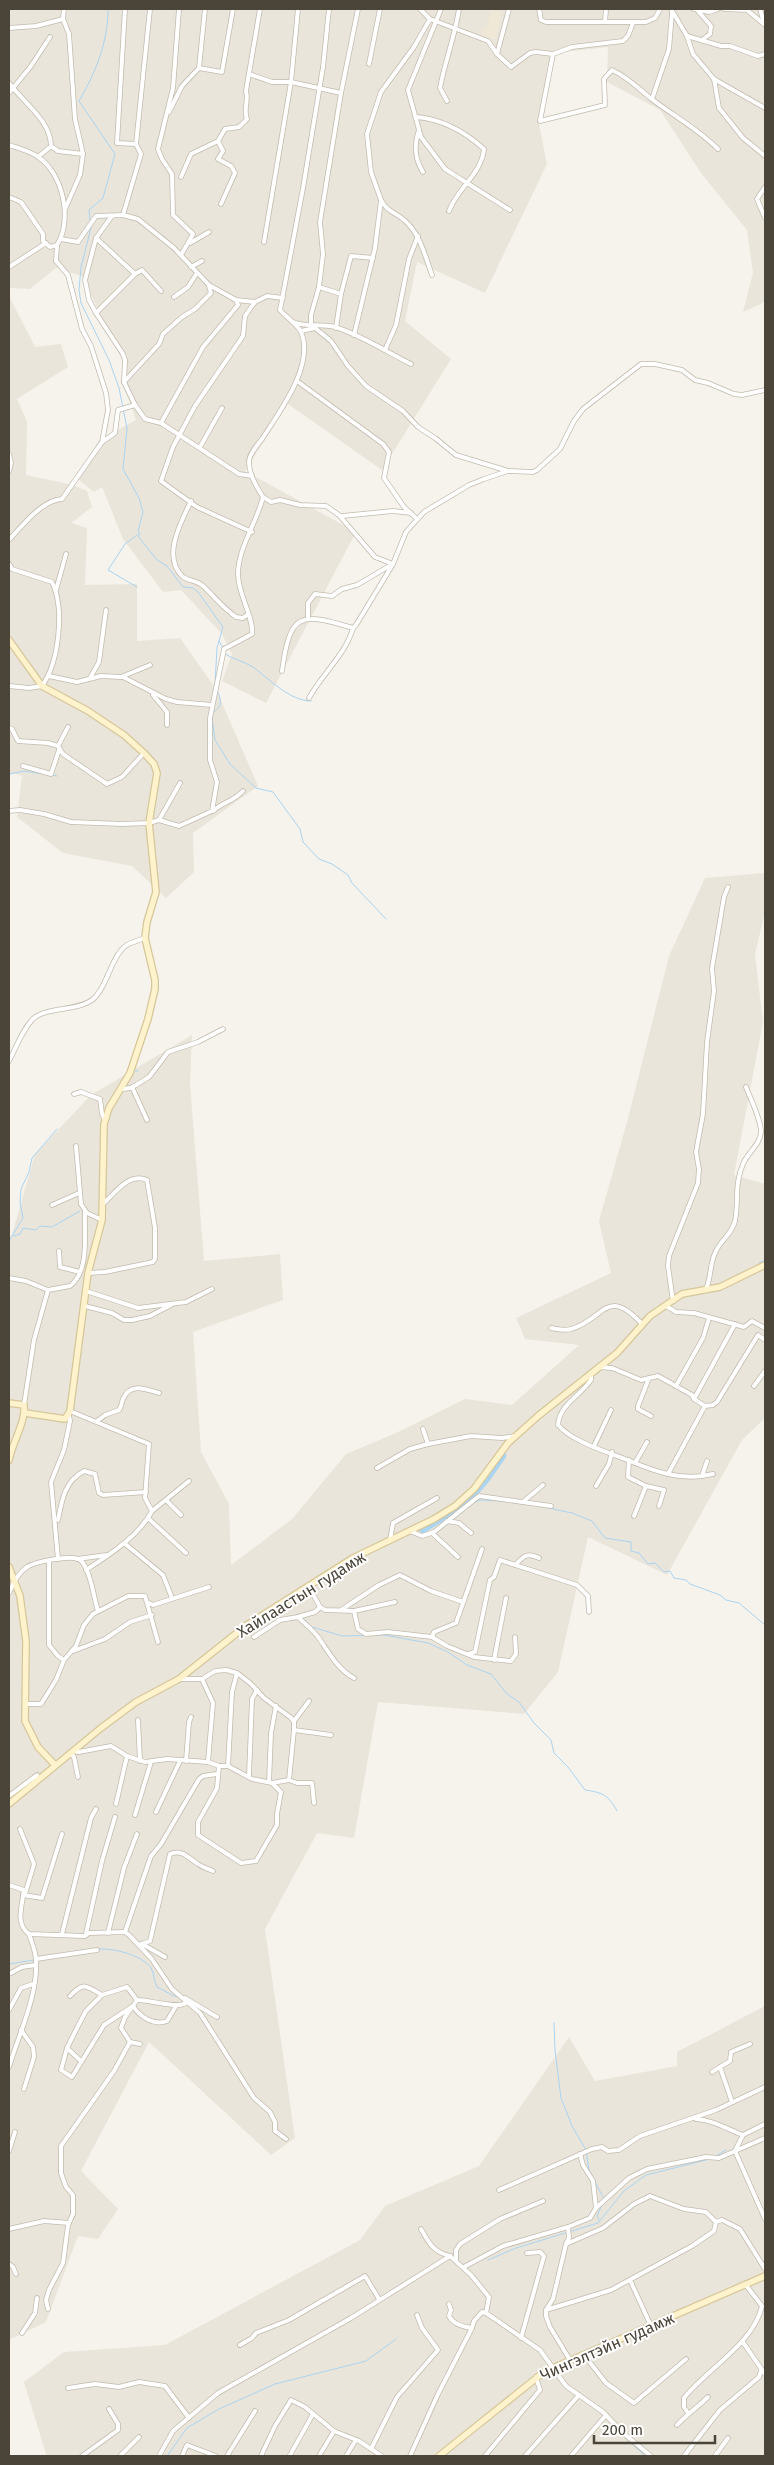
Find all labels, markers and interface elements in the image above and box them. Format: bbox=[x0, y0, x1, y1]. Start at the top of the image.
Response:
street label: Хайлаастын гудамж bbox=[233, 1547, 370, 1642]
street label: Чингэлтэйн гудамж bbox=[537, 2308, 678, 2385]
scale bar bbox=[594, 2412, 715, 2444]
text: 200 m bbox=[602, 2421, 643, 2439]

